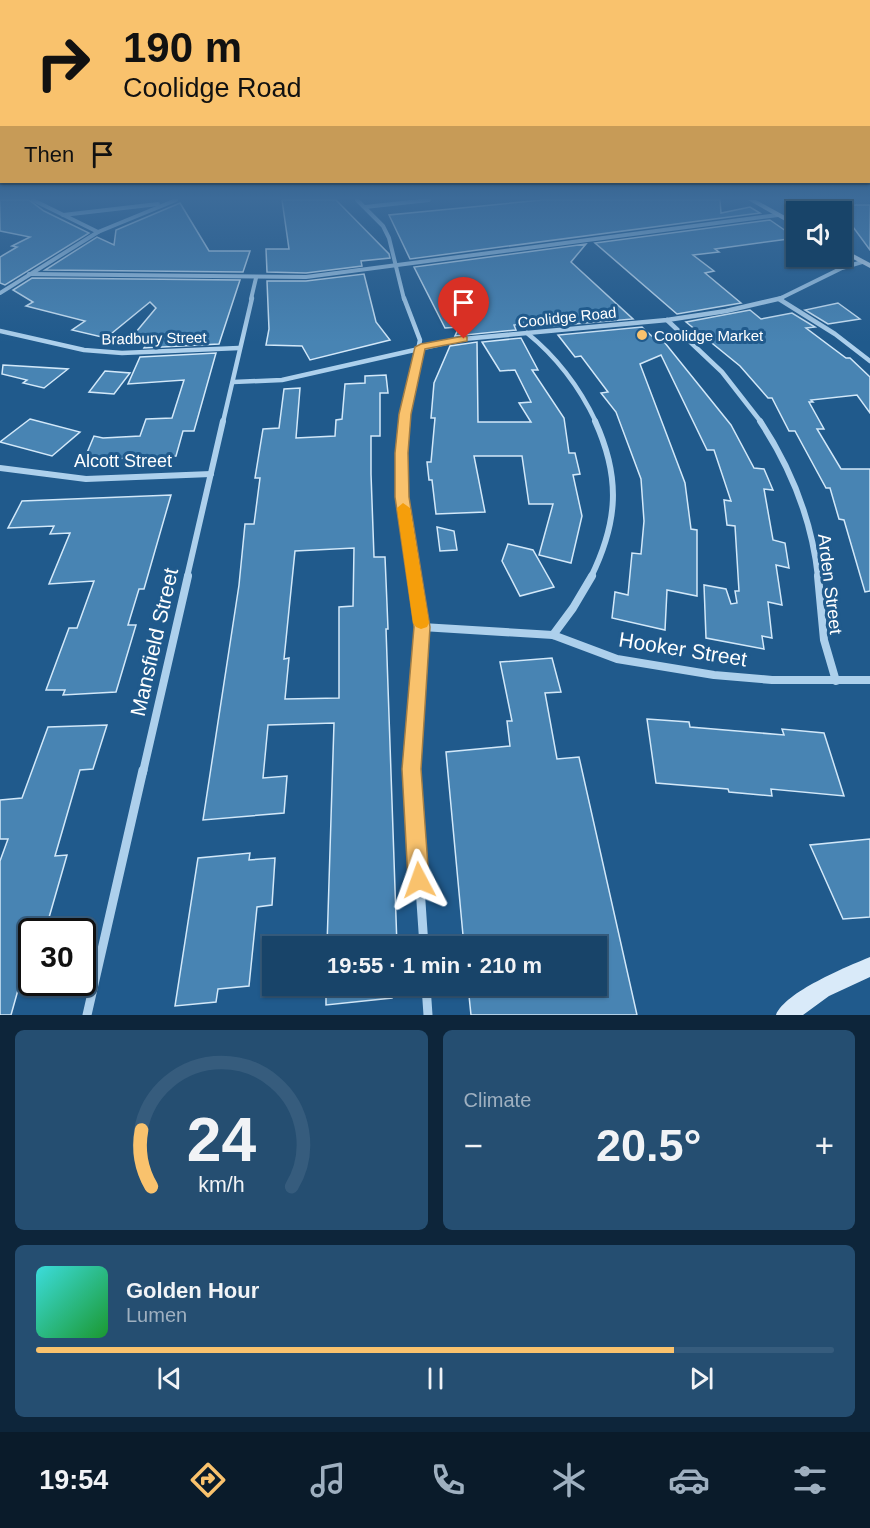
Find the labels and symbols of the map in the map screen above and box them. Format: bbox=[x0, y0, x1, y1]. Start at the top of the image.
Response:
pin bbox=[438, 277, 489, 339]
street label: Coolidge Road bbox=[517, 303, 617, 331]
place label: Coolidge Market bbox=[654, 327, 764, 344]
marker: Coolidge Market bbox=[635, 328, 649, 342]
street label: Bradbury Street bbox=[101, 329, 207, 347]
street label: Alcott Street bbox=[74, 451, 172, 471]
street label: Arden Street bbox=[814, 533, 846, 635]
street label: Mansfield Street bbox=[126, 565, 182, 719]
street label: Hooker Street bbox=[617, 628, 749, 671]
position arrow bbox=[387, 848, 451, 912]
speed limit sign: 30 bbox=[18, 918, 96, 996]

